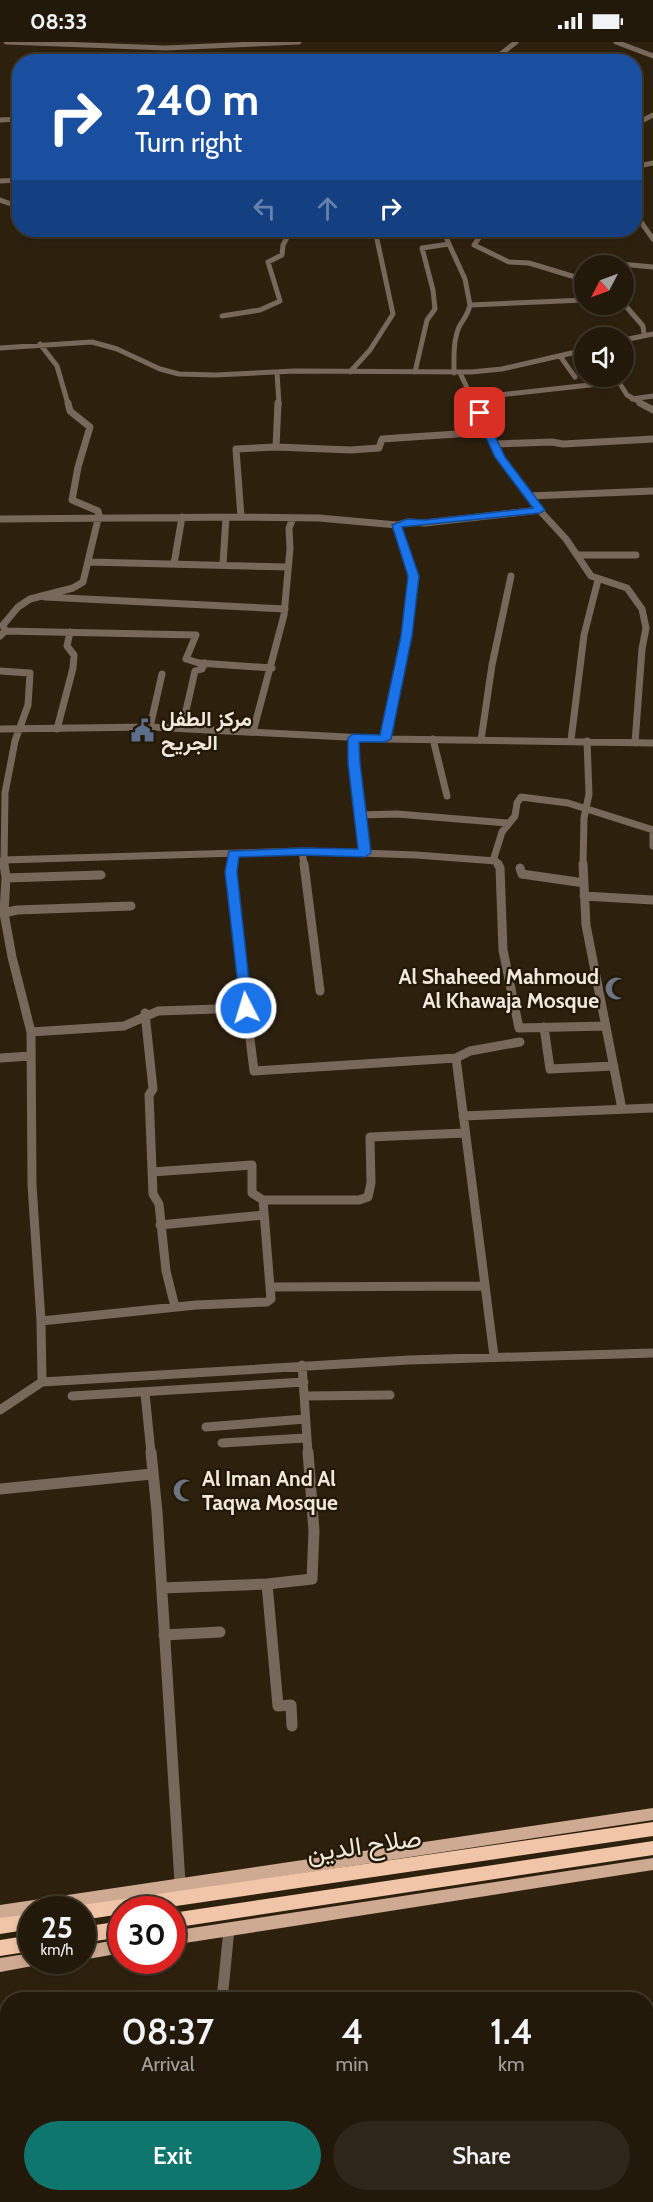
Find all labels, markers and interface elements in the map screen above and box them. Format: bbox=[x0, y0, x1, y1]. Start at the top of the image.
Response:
text: 08:33 bbox=[30, 8, 87, 35]
text: 240 m bbox=[135, 74, 259, 126]
icon: right bbox=[36, 78, 114, 156]
text: Turn right bbox=[135, 126, 242, 159]
icon: left bbox=[248, 192, 281, 225]
icon: ahead bbox=[311, 192, 344, 225]
icon: right bbox=[374, 192, 407, 225]
north arrow bbox=[574, 255, 634, 315]
map controls bbox=[574, 255, 634, 387]
button: sound bbox=[574, 327, 634, 387]
pin bbox=[454, 387, 505, 438]
icon: arrive bbox=[463, 396, 496, 429]
place label: مركز الطفل الجريح bbox=[161, 706, 252, 757]
public building icon: مركز الطفل الجريح bbox=[130, 717, 156, 743]
place label: Al Shaheed Mahmoud Al Khawaja Mosque bbox=[399, 964, 599, 1013]
mosque icon: Al Shaheed Mahmoud Al Khawaja Mosque bbox=[604, 975, 630, 1001]
position arrow bbox=[214, 976, 278, 1040]
place label: Al Iman And Al Taqwa Mosque bbox=[202, 1466, 338, 1515]
mosque icon: Al Iman And Al Taqwa Mosque bbox=[171, 1477, 197, 1503]
street label: صلاح الدين bbox=[304, 1821, 424, 1871]
speed limit sign: 30 bbox=[108, 1896, 186, 1974]
text: 25 bbox=[41, 1909, 73, 1946]
text: km/h bbox=[41, 1941, 73, 1959]
text: 08:37 bbox=[122, 2009, 214, 2053]
text: 4 bbox=[341, 2009, 363, 2053]
text: 1.4 bbox=[490, 2009, 532, 2053]
text: Arrival bbox=[141, 2052, 194, 2076]
text: min bbox=[336, 2052, 369, 2076]
text: km bbox=[498, 2052, 525, 2076]
button: Exit bbox=[24, 2121, 321, 2190]
button: Share bbox=[333, 2121, 630, 2190]

